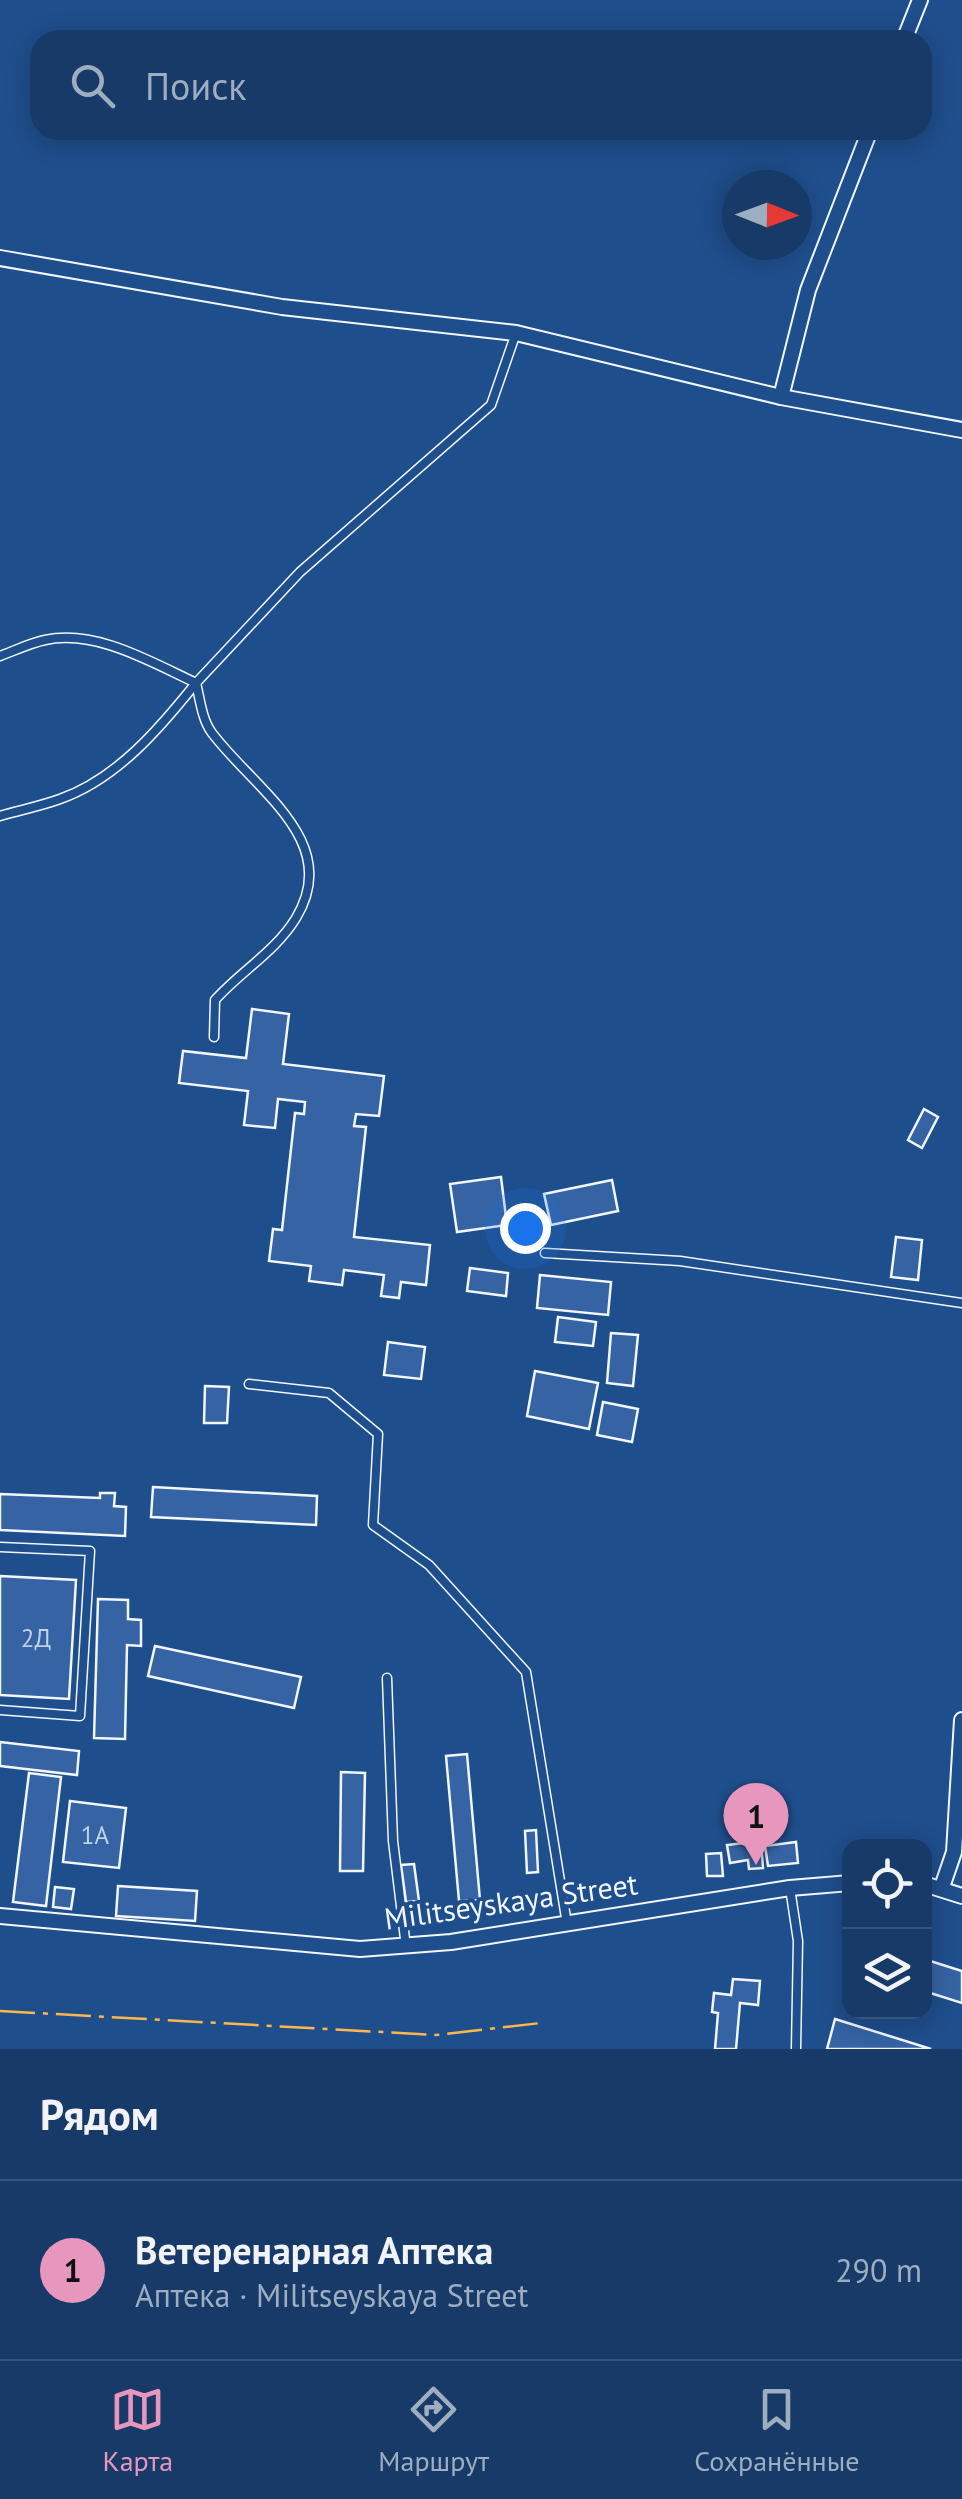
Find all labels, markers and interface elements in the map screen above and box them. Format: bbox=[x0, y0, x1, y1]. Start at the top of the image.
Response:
search box bbox=[30, 30, 932, 140]
icon: search bbox=[65, 58, 120, 113]
text: Поиск bbox=[145, 61, 246, 110]
north arrow bbox=[722, 170, 812, 260]
your location bbox=[500, 1203, 551, 1254]
house number: 2Д bbox=[21, 1622, 51, 1654]
pin: 1 bbox=[724, 1782, 788, 1865]
house number: 1А bbox=[81, 1819, 109, 1851]
map controls bbox=[842, 1839, 932, 2019]
button: locate bbox=[842, 1839, 932, 1929]
street label: Militseyskaya Street bbox=[382, 1863, 640, 1938]
button: layers bbox=[842, 1929, 932, 2019]
text: Рядом bbox=[40, 2087, 159, 2142]
text: Ветеренарная Аптека bbox=[135, 2225, 493, 2274]
text: 1 bbox=[63, 2249, 82, 2291]
text: 290 m bbox=[835, 2249, 922, 2291]
text: Аптека · Militseyskaya Street bbox=[135, 2274, 528, 2316]
tab: Карта bbox=[103, 2382, 173, 2479]
tab: Маршрут bbox=[378, 2382, 489, 2479]
tab: Сохранённые bbox=[694, 2382, 859, 2479]

